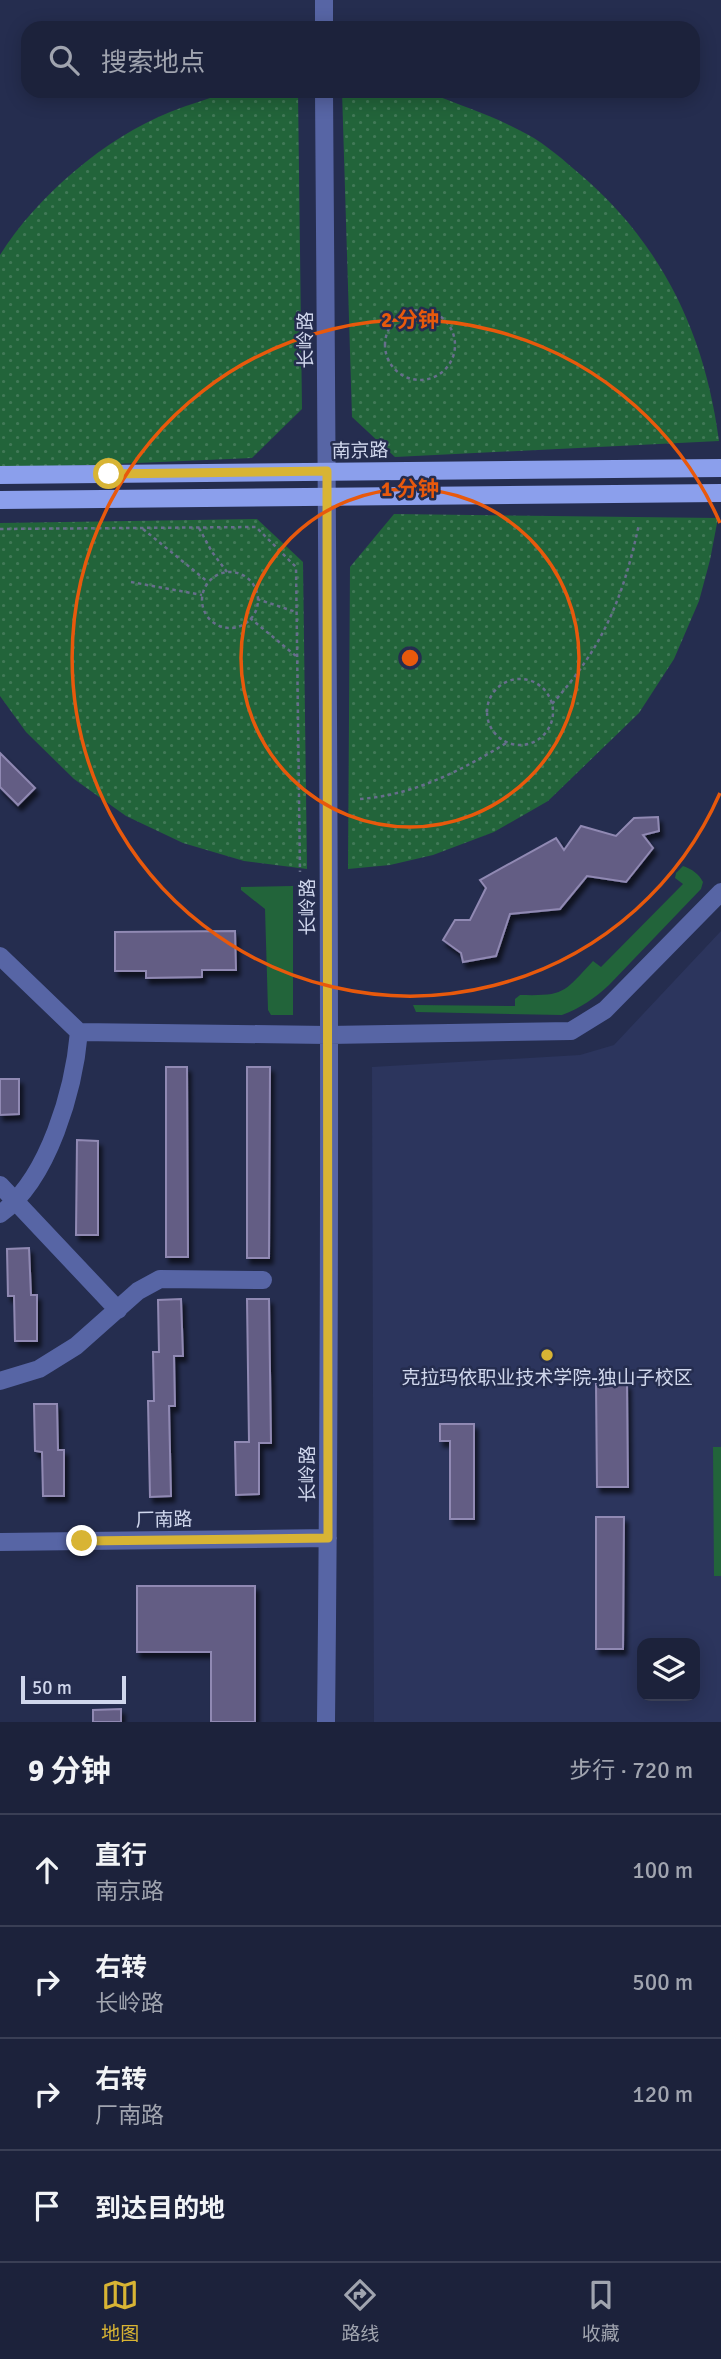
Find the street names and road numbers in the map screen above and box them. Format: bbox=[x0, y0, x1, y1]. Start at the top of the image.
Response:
street label: 长岭路 bbox=[294, 311, 318, 369]
street label: 南京路 bbox=[331, 439, 389, 463]
street label: 长岭路 bbox=[296, 878, 320, 936]
street label: 长岭路 bbox=[296, 1445, 320, 1503]
street label: 厂南路 bbox=[135, 1508, 193, 1532]

